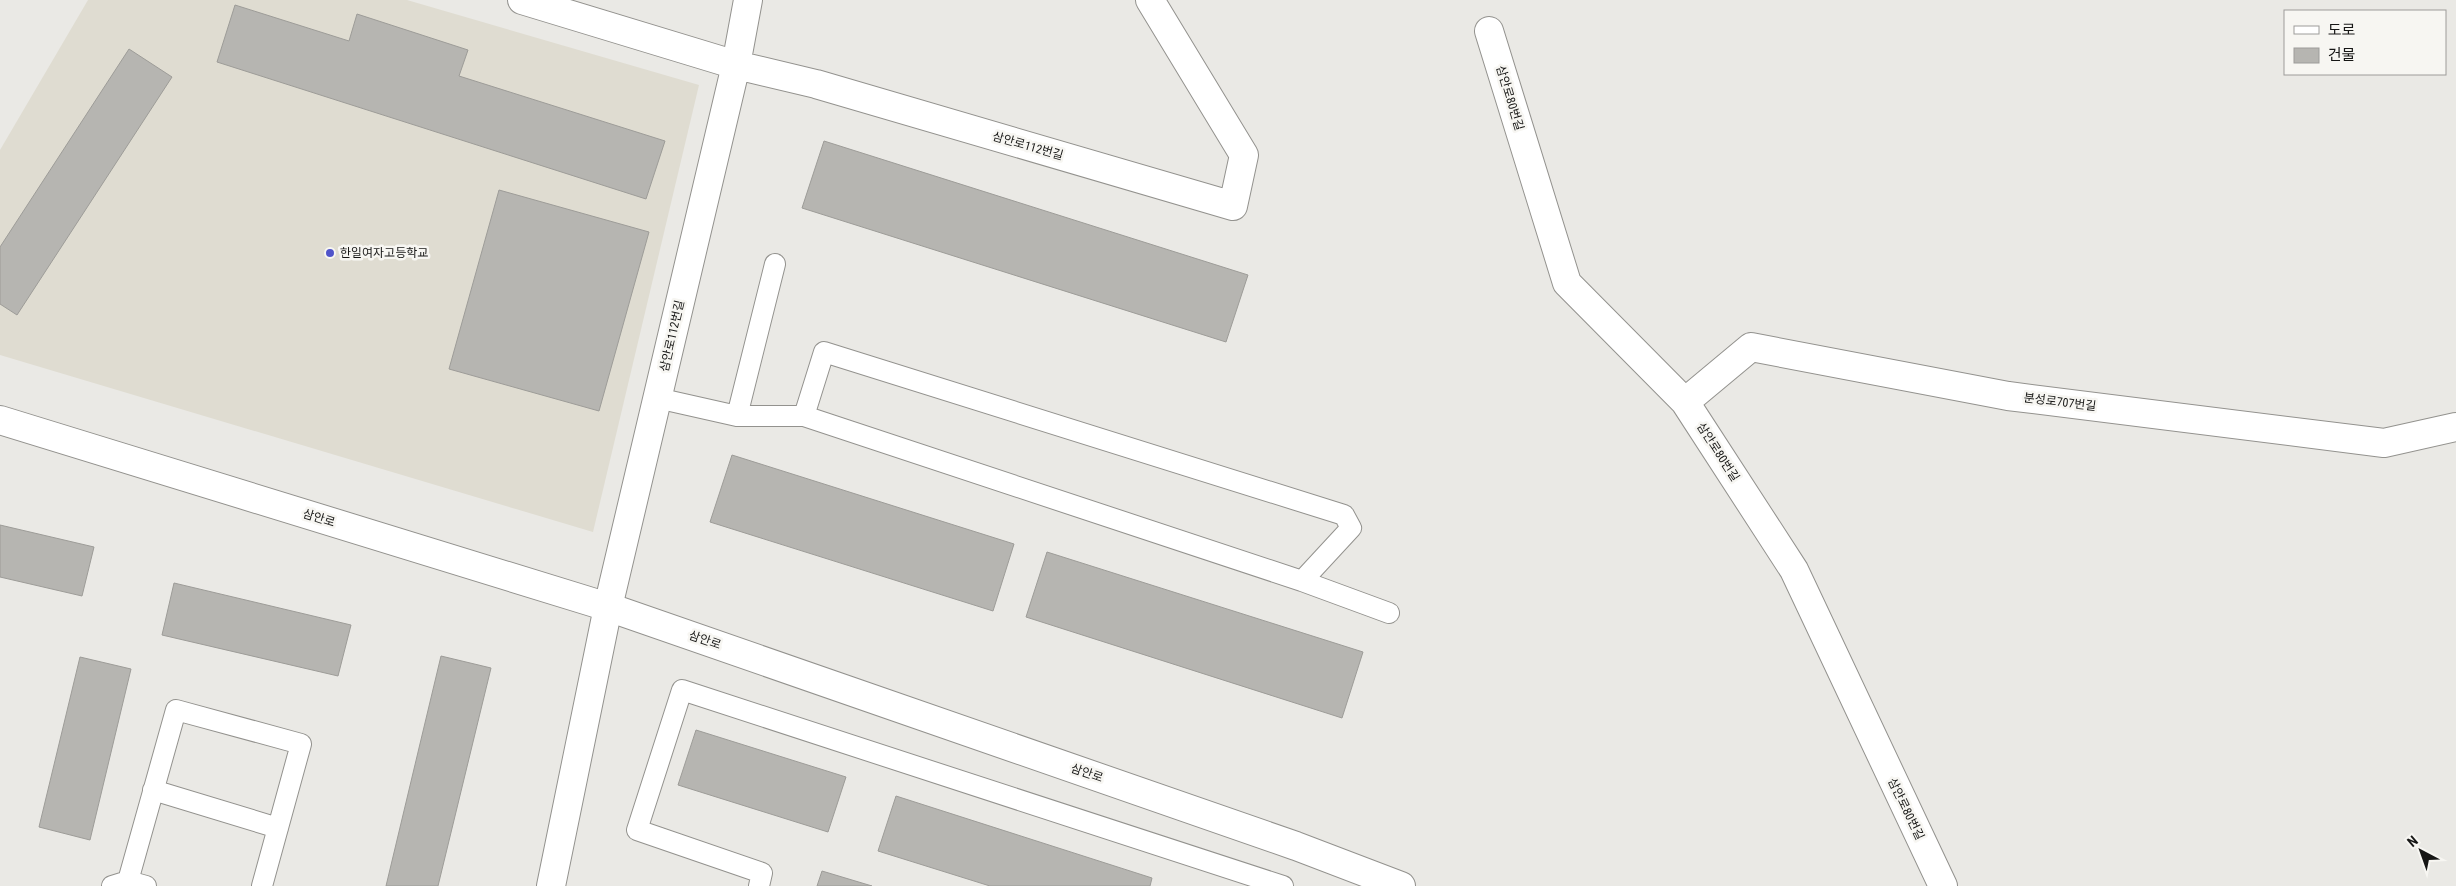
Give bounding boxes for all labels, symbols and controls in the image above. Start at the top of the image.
legend [2284,10,2446,75]
text: 도로 [2328,21,2356,39]
text: 건물 [2328,46,2356,64]
street label: 삼안로80번길 [1494,64,1526,132]
street label: 삼안로112번길 [991,129,1065,163]
place label: 한일여자고등학교 [340,246,428,260]
marker: 한일여자고등학교 [324,247,336,259]
street label: 삼안로112번길 [657,299,687,373]
street label: 분성로707번길 [2023,391,2097,413]
street label: 삼안로80번길 [1694,420,1742,484]
street label: 삼안로 [301,506,337,530]
street label: 삼안로 [687,628,723,652]
street label: 삼안로 [1069,761,1105,785]
street label: 삼안로80번길 [1885,776,1927,842]
north arrow [2396,826,2446,876]
text: N [2404,832,2421,850]

